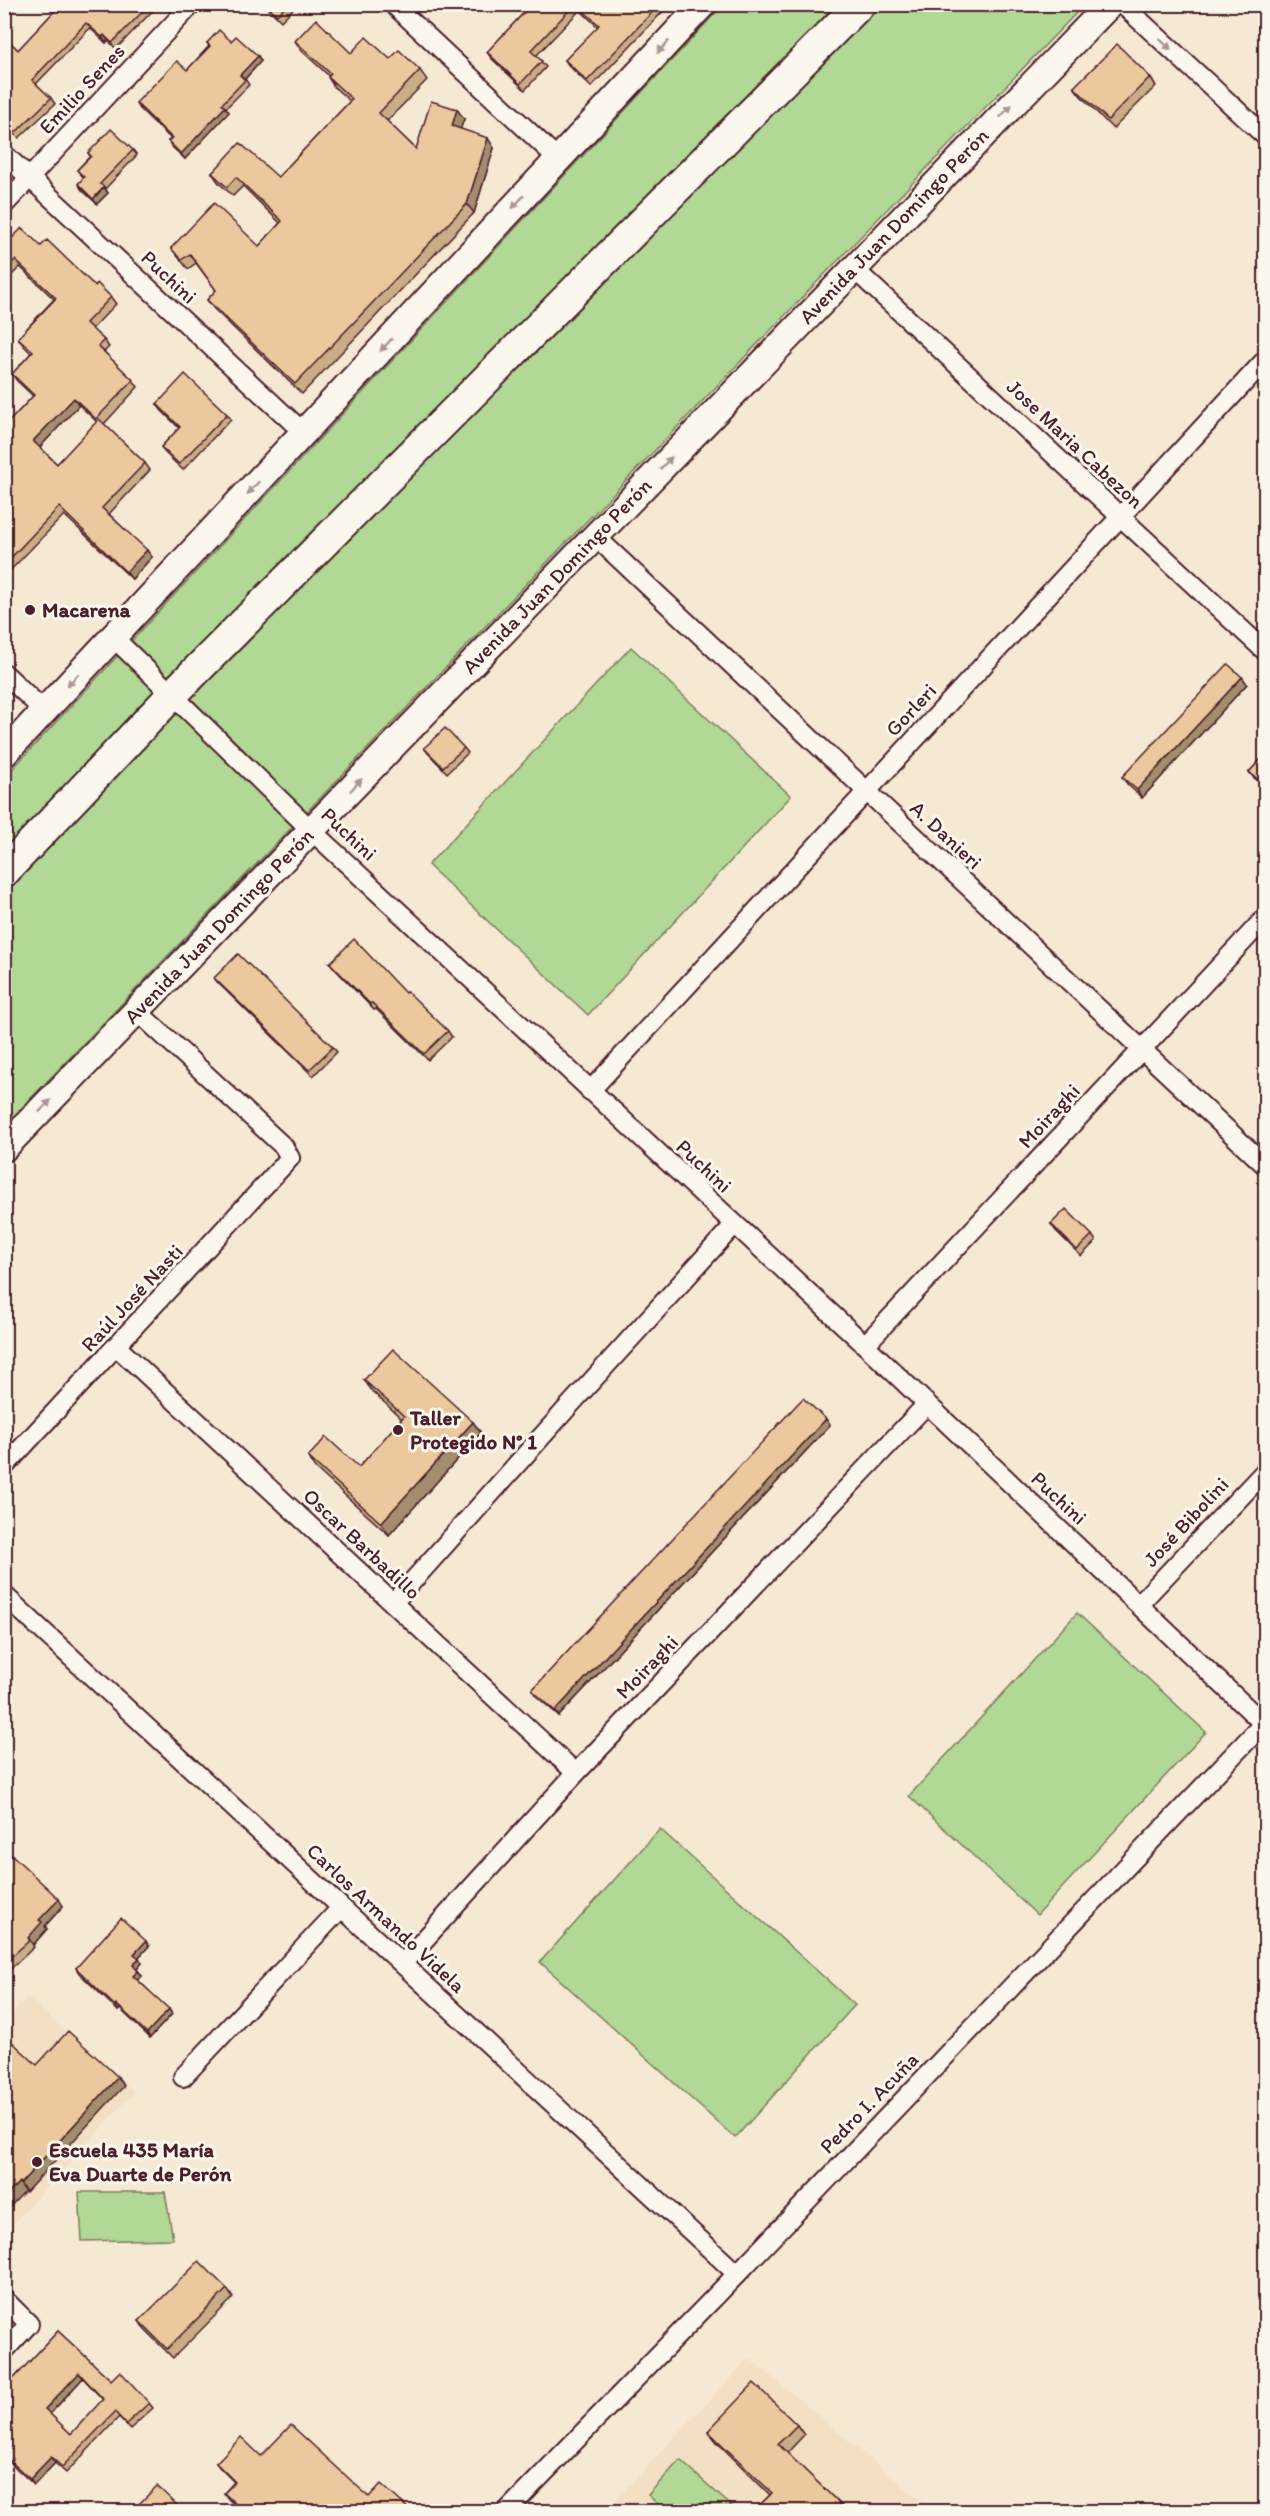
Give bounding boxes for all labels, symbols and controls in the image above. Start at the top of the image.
one-way arrow [1158,37,1173,51]
street label: Emilio Senes [33,38,130,139]
one-way arrow [656,40,670,55]
one-way arrow [999,104,1013,119]
street label: Avenida Juan Domingo Perón [794,123,994,329]
one-way arrow [512,195,526,209]
street label: Puchini [136,245,202,309]
one-way arrow [379,338,393,352]
street label: Jose Maria Cabezon [1002,374,1149,513]
one-way arrow [659,457,673,471]
street label: Avenida Juan Domingo Perón [457,473,657,679]
one-way arrow [246,480,260,495]
place label: Macarena [42,597,132,622]
marker: Macarena [23,603,37,617]
one-way arrow [66,673,80,688]
street label: Gorleri [880,678,941,741]
one-way arrow [349,779,363,793]
street label: A. Danieri [905,795,987,874]
street label: Puchini [316,802,382,866]
street label: Avenida Juan Domingo Perón [119,823,319,1029]
street label: Moiraghi [1013,1078,1085,1153]
one-way arrow [38,1098,52,1113]
street label: Puchini [671,1134,737,1198]
street label: Raúl José Nasti [75,1239,188,1357]
place label: Taller Protegido N° 1 [409,1405,537,1455]
marker: Taller Protegido N° 1 [391,1423,405,1437]
street label: Puchini [1026,1466,1092,1530]
street label: José Bibolini [1138,1472,1233,1572]
street label: Oscar Barbadillo [298,1483,426,1604]
street label: Moiraghi [610,1630,683,1704]
street label: Carlos Armando Videla [302,1838,471,1998]
street label: Pedro I. Acuña [814,2047,923,2158]
place label: Escuela 435 María Eva Duarte de Perón [49,2137,232,2186]
marker: Escuela 435 María Eva Duarte de Perón [30,2155,44,2169]

